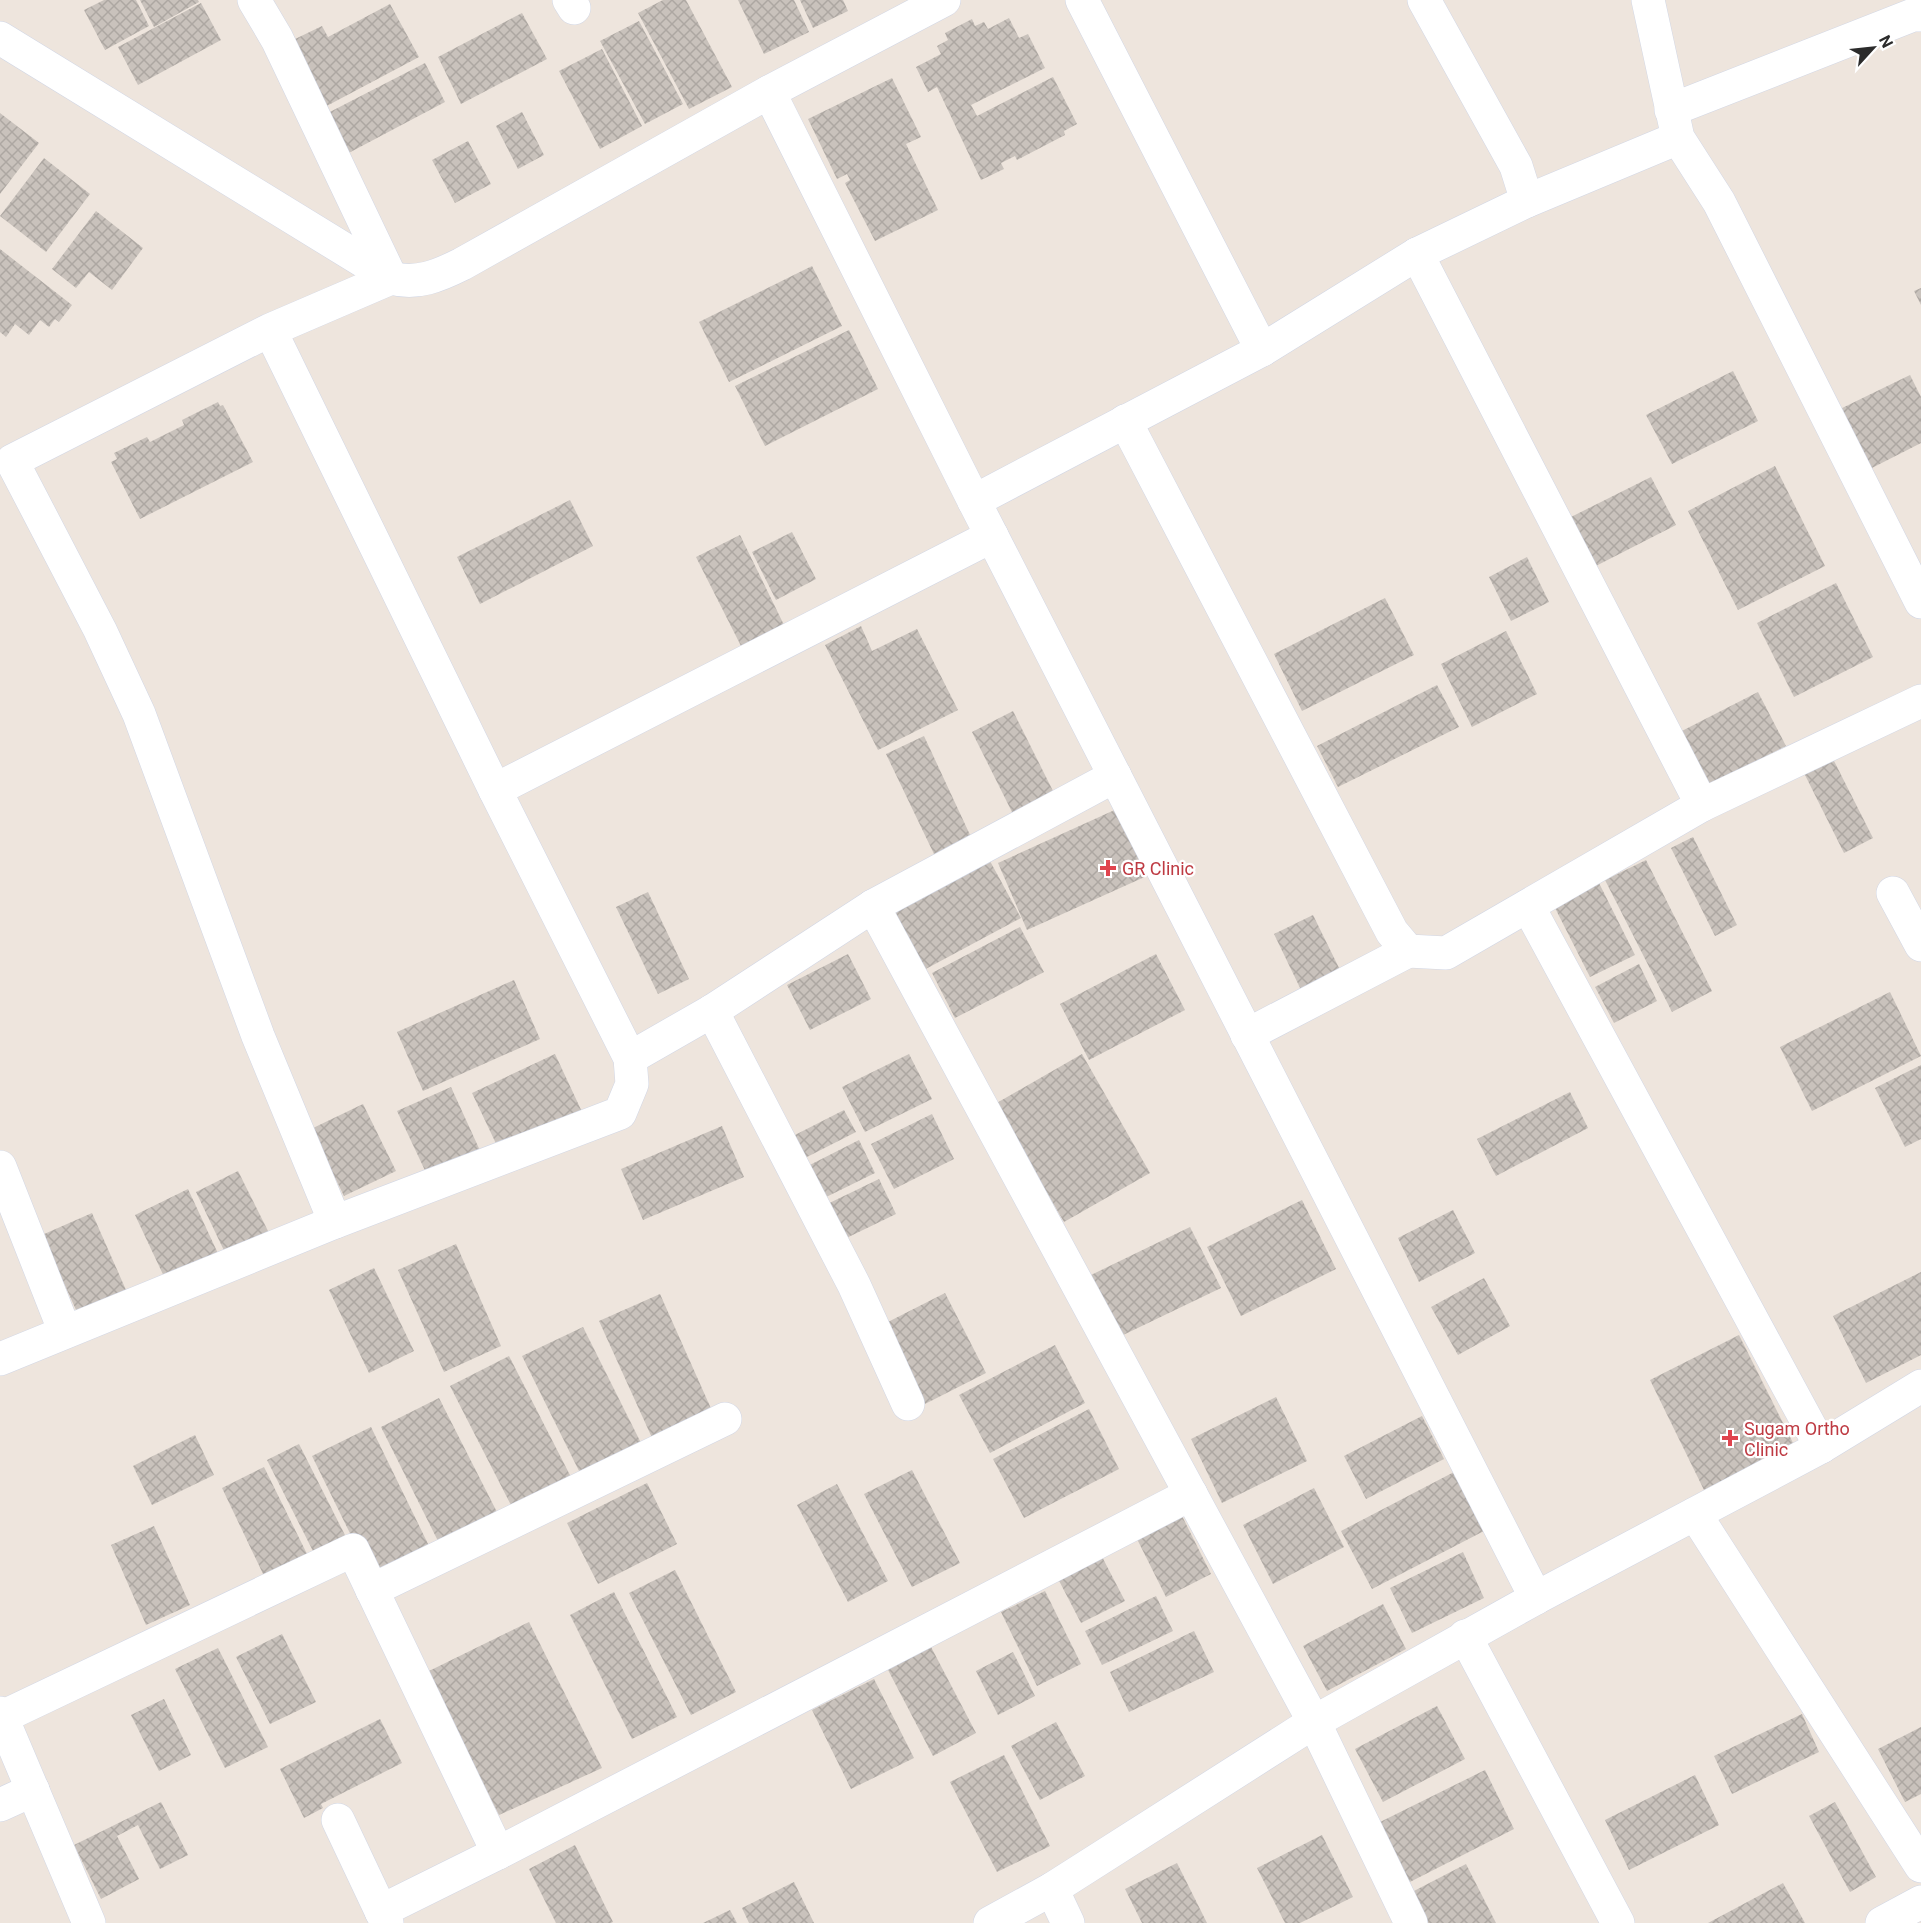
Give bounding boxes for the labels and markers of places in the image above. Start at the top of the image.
place label: GR Clinic [1122,858,1194,879]
marker: GR Clinic [1099,859,1117,877]
place label: Sugam Ortho Clinic [1744,1418,1850,1460]
marker: Sugam Ortho Clinic [1721,1429,1739,1447]

